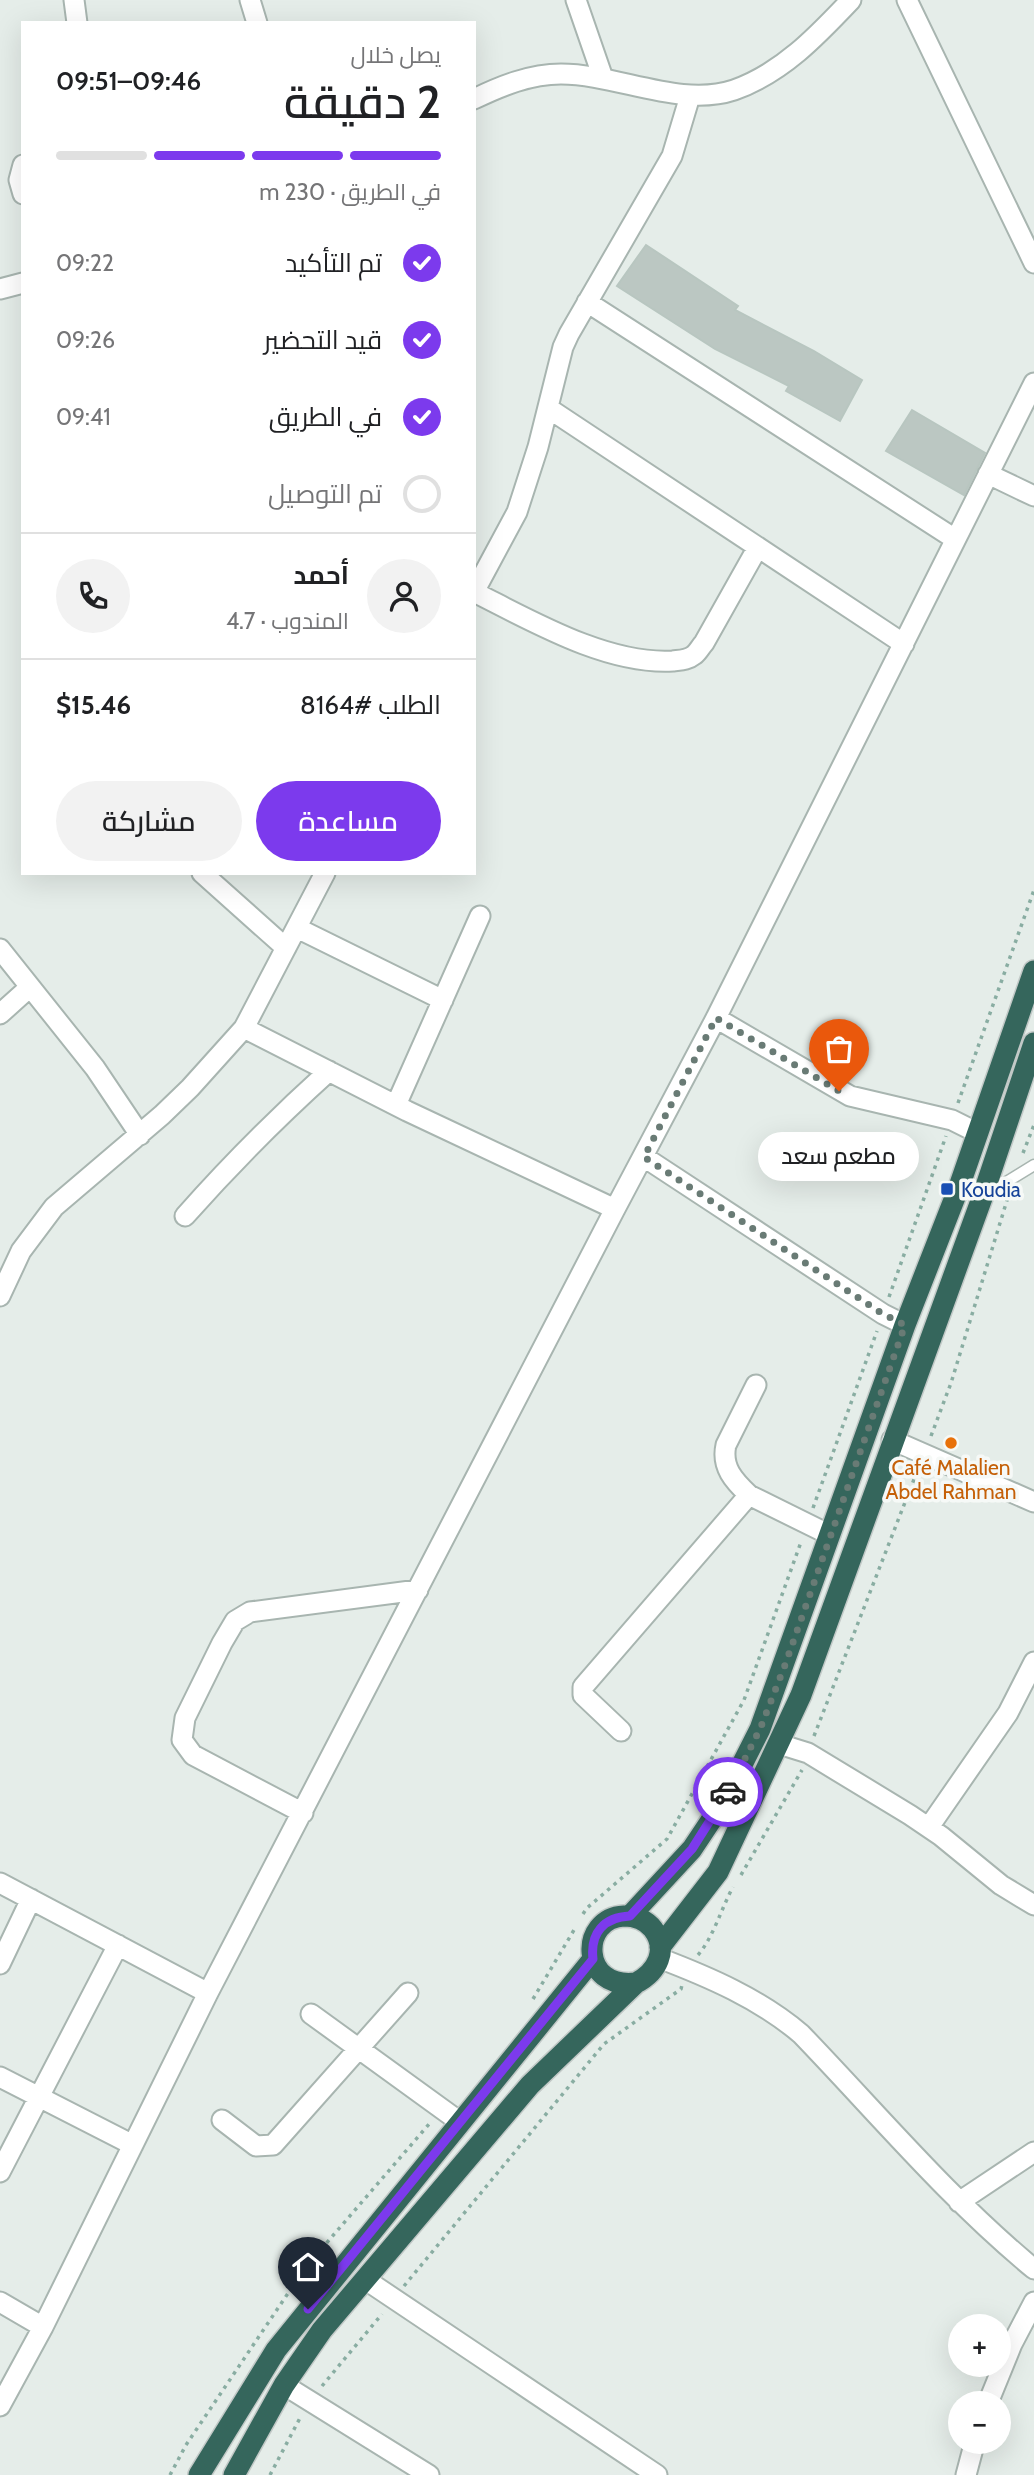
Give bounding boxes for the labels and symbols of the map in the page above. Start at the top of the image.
pin [809,1019,869,1091]
callout: مطعم سعد [758,1133,920,1182]
place label: Koudia [961,1177,1021,1202]
marker: Koudia [939,1181,955,1197]
marker: Café Malalien Abdel Rahman [943,1435,959,1451]
place label: Café Malalien Abdel Rahman [886,1455,1016,1504]
courier [693,1757,763,1827]
pin [278,2237,338,2309]

